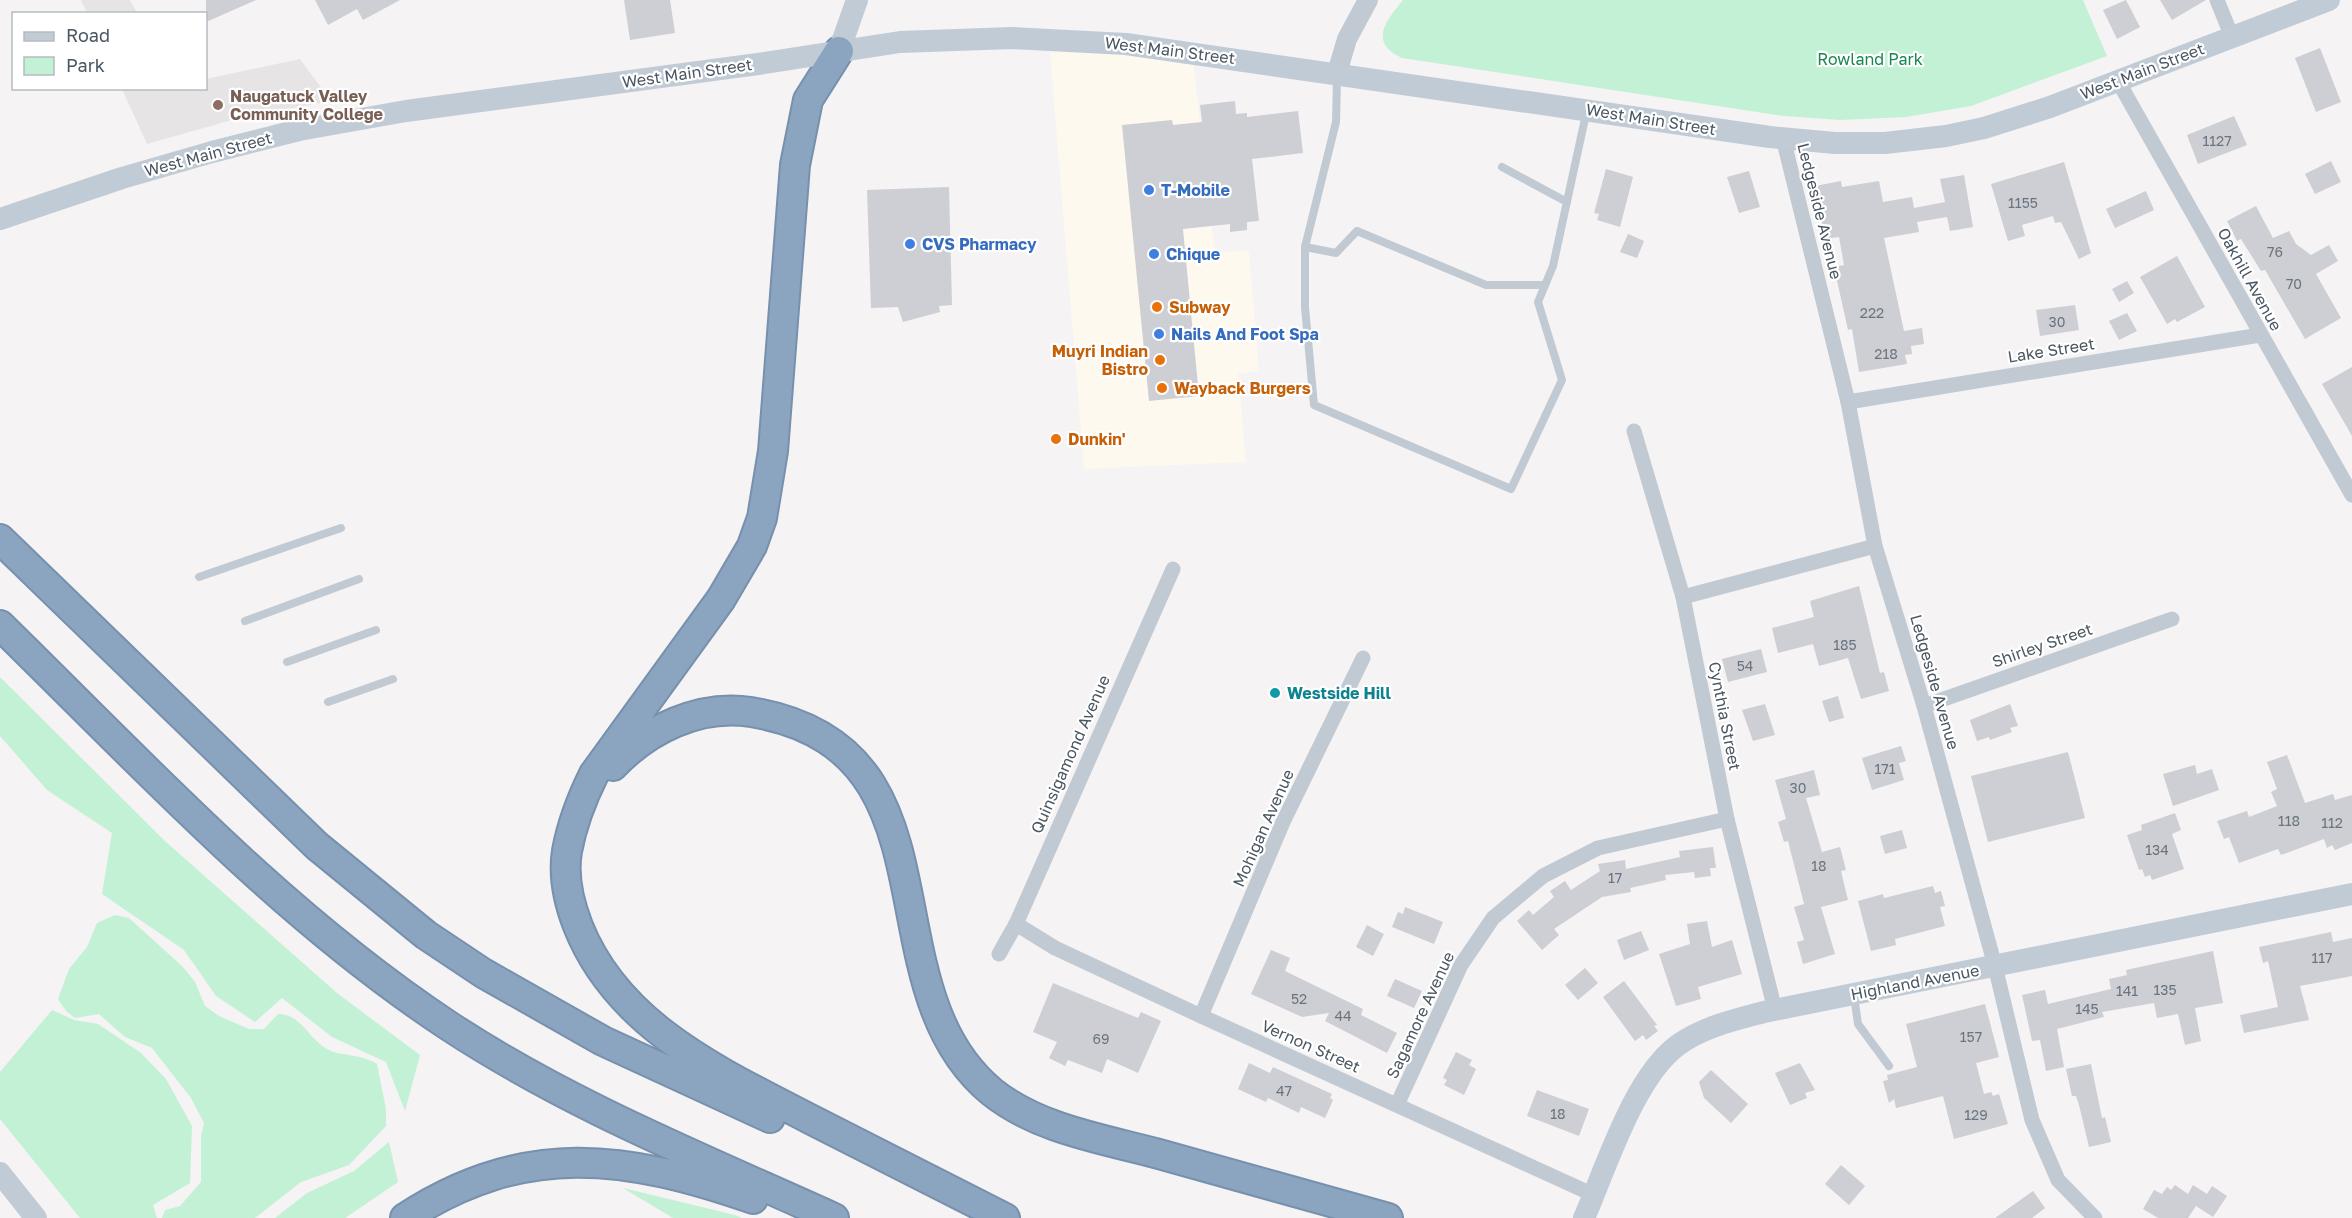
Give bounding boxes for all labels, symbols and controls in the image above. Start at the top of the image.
legend [12,12,207,90]
text: Road [66,24,110,46]
street label: West Main Street [1104,32,1236,68]
street label: West Main Street [2077,38,2207,104]
park label: Rowland Park [1817,49,1923,69]
text: Park [66,54,105,76]
street label: West Main Street [621,54,753,92]
place label: Naugatuck Valley Community College [230,86,383,124]
marker: Naugatuck Valley Community College [211,98,225,112]
street label: West Main Street [1585,99,1717,139]
street label: West Main Street [142,127,274,181]
house number: 1127 [2202,132,2232,149]
street label: Ledgeside Avenue [1793,141,1847,281]
place label: T-Mobile [1161,180,1230,200]
marker: T-Mobile [1142,183,1156,197]
house number: 1155 [2008,194,2038,211]
street label: Oakhill Avenue [2213,224,2287,334]
place label: CVS Pharmacy [922,234,1037,254]
marker: CVS Pharmacy [903,237,917,251]
house number: 76 [2267,243,2283,260]
place label: Chique [1166,244,1220,264]
marker: Chique [1147,247,1161,261]
house number: 70 [2286,275,2302,292]
place label: Subway [1169,297,1231,317]
marker: Subway [1150,300,1164,314]
house number: 222 [1860,304,1884,321]
house number: 30 [2049,313,2065,330]
place label: Nails And Foot Spa [1171,324,1319,344]
marker: Nails And Foot Spa [1152,327,1166,341]
street label: Lake Street [2006,333,2096,367]
place label: Muyri Indian Bistro [1052,341,1148,379]
house number: 218 [1874,345,1898,362]
marker: Muyri Indian Bistro [1153,353,1167,367]
place label: Wayback Burgers [1174,378,1311,398]
marker: Wayback Burgers [1155,381,1169,395]
place label: Dunkin' [1068,429,1126,449]
marker: Dunkin' [1049,432,1063,446]
street label: Ledgeside Avenue [1906,612,1964,752]
street label: Shirley Street [1989,618,2095,672]
house number: 185 [1833,636,1857,653]
house number: 54 [1737,657,1753,674]
street label: Cynthia Street [1705,660,1745,772]
street label: Quinsigamond Avenue [1026,672,1114,836]
place label: Westside Hill [1287,683,1391,703]
marker: Westside Hill [1268,686,1282,700]
house number: 171 [1875,760,1896,777]
street label: Mohigan Avenue [1228,766,1298,890]
house number: 30 [1790,779,1806,796]
house number: 118 [2278,812,2300,829]
house number: 112 [2321,814,2343,831]
house number: 134 [2145,841,2169,858]
house number: 18 [1811,857,1827,874]
house number: 17 [1608,869,1622,886]
street label: Sagamore Avenue [1382,948,1458,1082]
house number: 117 [2312,949,2333,966]
street label: Highland Avenue [1849,960,1981,1004]
house number: 135 [2153,981,2177,998]
house number: 141 [2116,982,2138,999]
house number: 52 [1291,990,1307,1007]
house number: 145 [2075,1000,2099,1017]
house number: 44 [1334,1007,1352,1024]
street label: Vernon Street [1259,1015,1363,1077]
house number: 157 [1960,1028,1982,1045]
house number: 69 [1093,1030,1109,1047]
house number: 47 [1276,1082,1292,1099]
house number: 18 [1550,1105,1566,1122]
house number: 129 [1964,1106,1988,1123]

